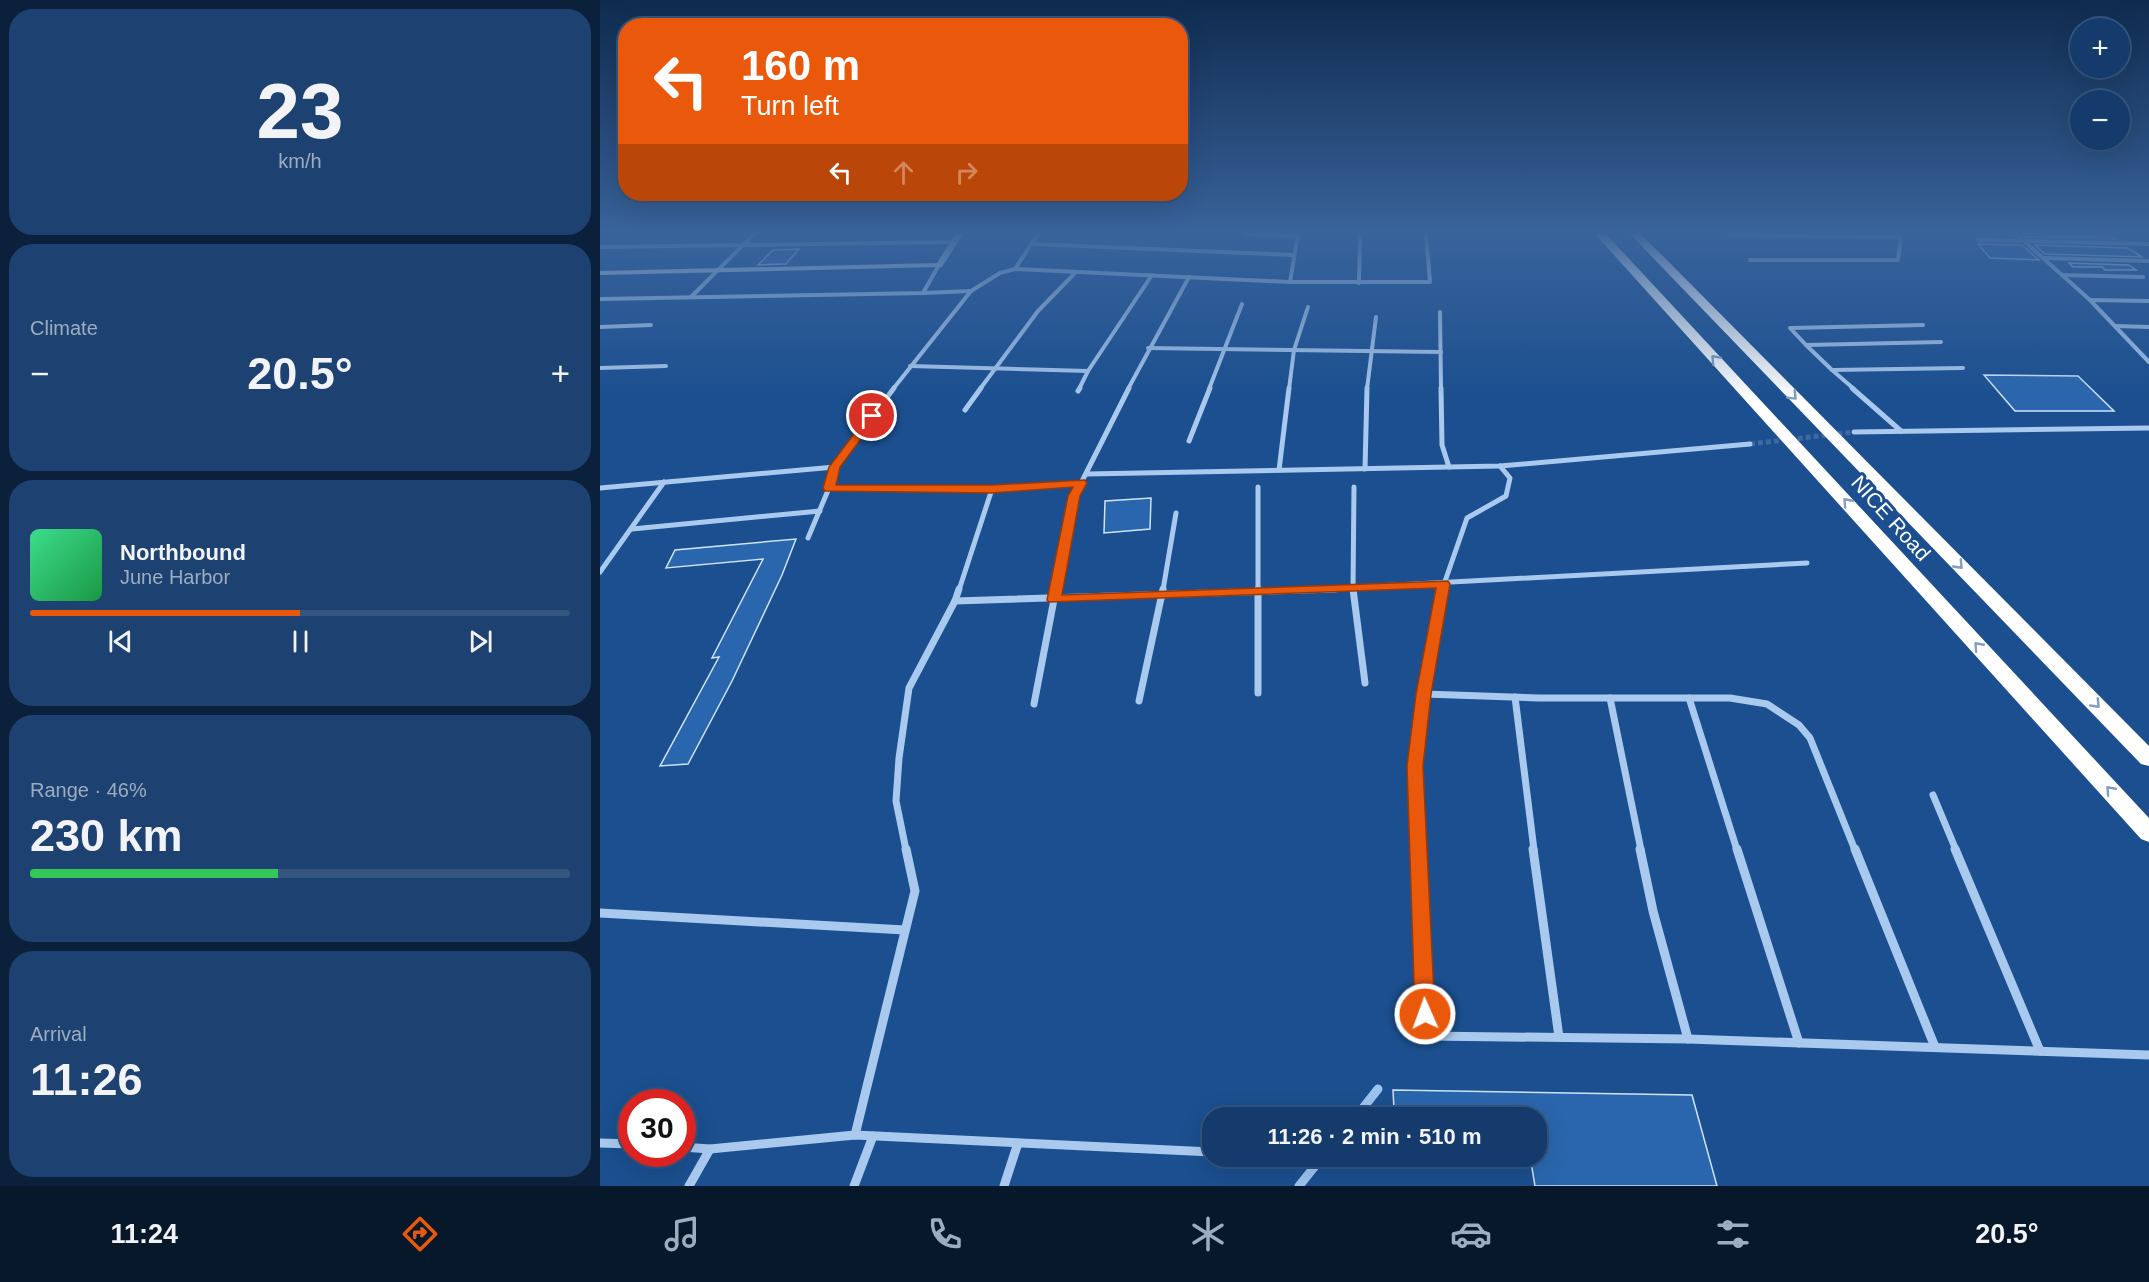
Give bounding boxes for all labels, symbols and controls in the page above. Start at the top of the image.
map controls [2070,18,2130,150]
button: + [2070,18,2130,78]
icon: left [642,42,720,120]
text: 160 m [741,42,860,89]
text: 23 [257,67,343,155]
button: − [2070,90,2130,150]
text: Turn left [741,91,839,121]
text: km/h [278,150,322,172]
icon: left [824,156,857,189]
icon: ahead [887,156,920,189]
icon: right [950,156,983,189]
text: Climate [30,317,98,339]
text: 20.5° [247,348,353,399]
text: − [30,355,49,392]
text: + [551,355,570,392]
one-way arrow [1711,355,1722,366]
one-way arrow [1786,388,1797,399]
pin [846,390,897,441]
icon: arrive [855,399,888,432]
street label: NICE Road [1847,471,1935,565]
one-way arrow [1843,498,1854,509]
text: Northbound [120,540,246,565]
one-way arrow [1952,557,1963,568]
text: June Harbor [120,566,230,588]
icon: previous [104,625,137,658]
icon: pause [284,625,317,658]
icon: next [464,625,497,658]
one-way arrow [1974,642,1985,653]
one-way arrow [2088,697,2099,708]
text: Range · 46% [30,779,147,801]
one-way arrow [2106,786,2117,797]
text: 230 km [30,810,183,861]
position arrow [1393,982,1457,1046]
text: Arrival [30,1023,87,1045]
text: 11:26 [30,1054,143,1105]
speed limit sign: 30 [618,1089,696,1167]
text: 11:26 · 2 min · 510 m [1268,1124,1482,1149]
icon: directions [399,1213,441,1255]
icon: music [661,1213,703,1255]
icon: phone [924,1213,966,1255]
icon: climate [1187,1213,1229,1255]
icon: car [1450,1213,1492,1255]
icon: filters [1712,1213,1754,1255]
text: 11:24 [110,1219,178,1249]
text: 20.5° [1975,1219,2039,1249]

